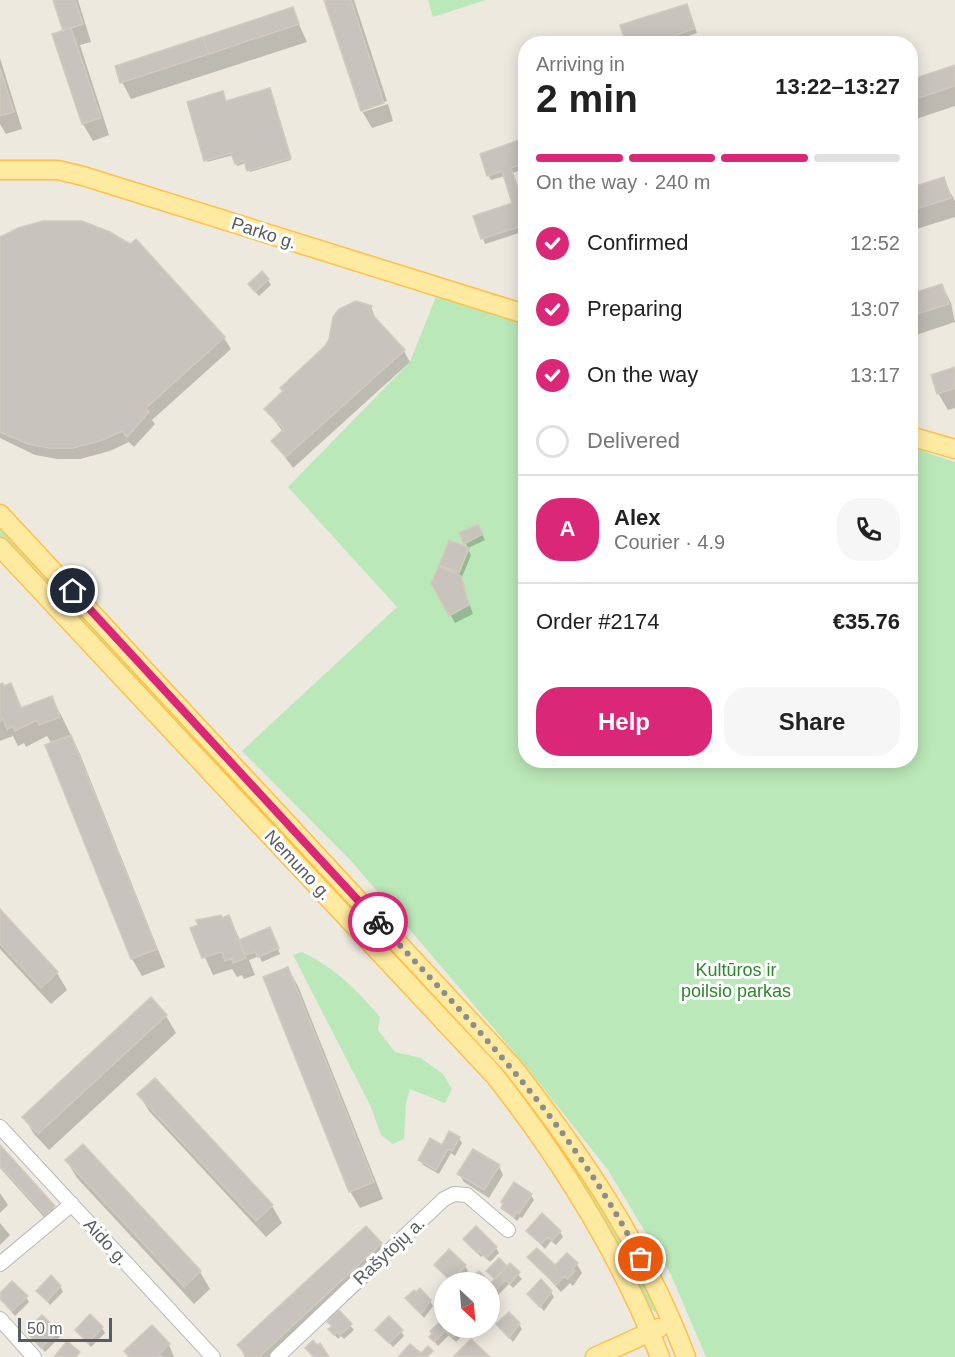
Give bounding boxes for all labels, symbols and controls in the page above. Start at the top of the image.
text: Arriving in [536,53,625,75]
text: 13:22–13:27 [775,74,900,99]
text: 2 min [536,77,638,120]
text: On the way · 240 m [536,171,711,193]
street label: Parko g. [229,213,299,253]
icon: check [536,227,569,260]
text: Confirmed [587,230,688,255]
text: 12:52 [850,232,900,254]
icon: check [536,293,569,326]
text: Preparing [587,296,682,321]
text: 13:07 [850,298,900,320]
icon: check [536,359,569,392]
text: On the way [587,362,698,387]
text: 13:17 [850,364,900,386]
text: Delivered [587,428,680,453]
button: phone [837,498,900,561]
text: Alex [614,505,660,530]
text: A [560,516,575,541]
text: Courier · 4.9 [614,531,725,553]
pin [47,565,98,616]
icon: home [56,574,89,607]
text: Order #2174 [536,609,660,634]
text: €35.76 [833,609,900,634]
button: Help [536,687,712,756]
button: Share [724,687,900,756]
street label: Nemuno g. [261,826,335,904]
courier [348,892,408,952]
icon: bike [362,906,395,939]
park label: Kultūros ir poilsio parkas [681,960,791,1001]
street label: Rašytojų a. [349,1213,429,1289]
street label: Aido g. [80,1214,132,1270]
pin [615,1233,666,1284]
icon: bag [624,1242,657,1275]
north arrow [434,1272,500,1338]
map controls [434,1272,500,1338]
scale bar [18,1315,112,1342]
text: 50 m [27,1320,63,1337]

